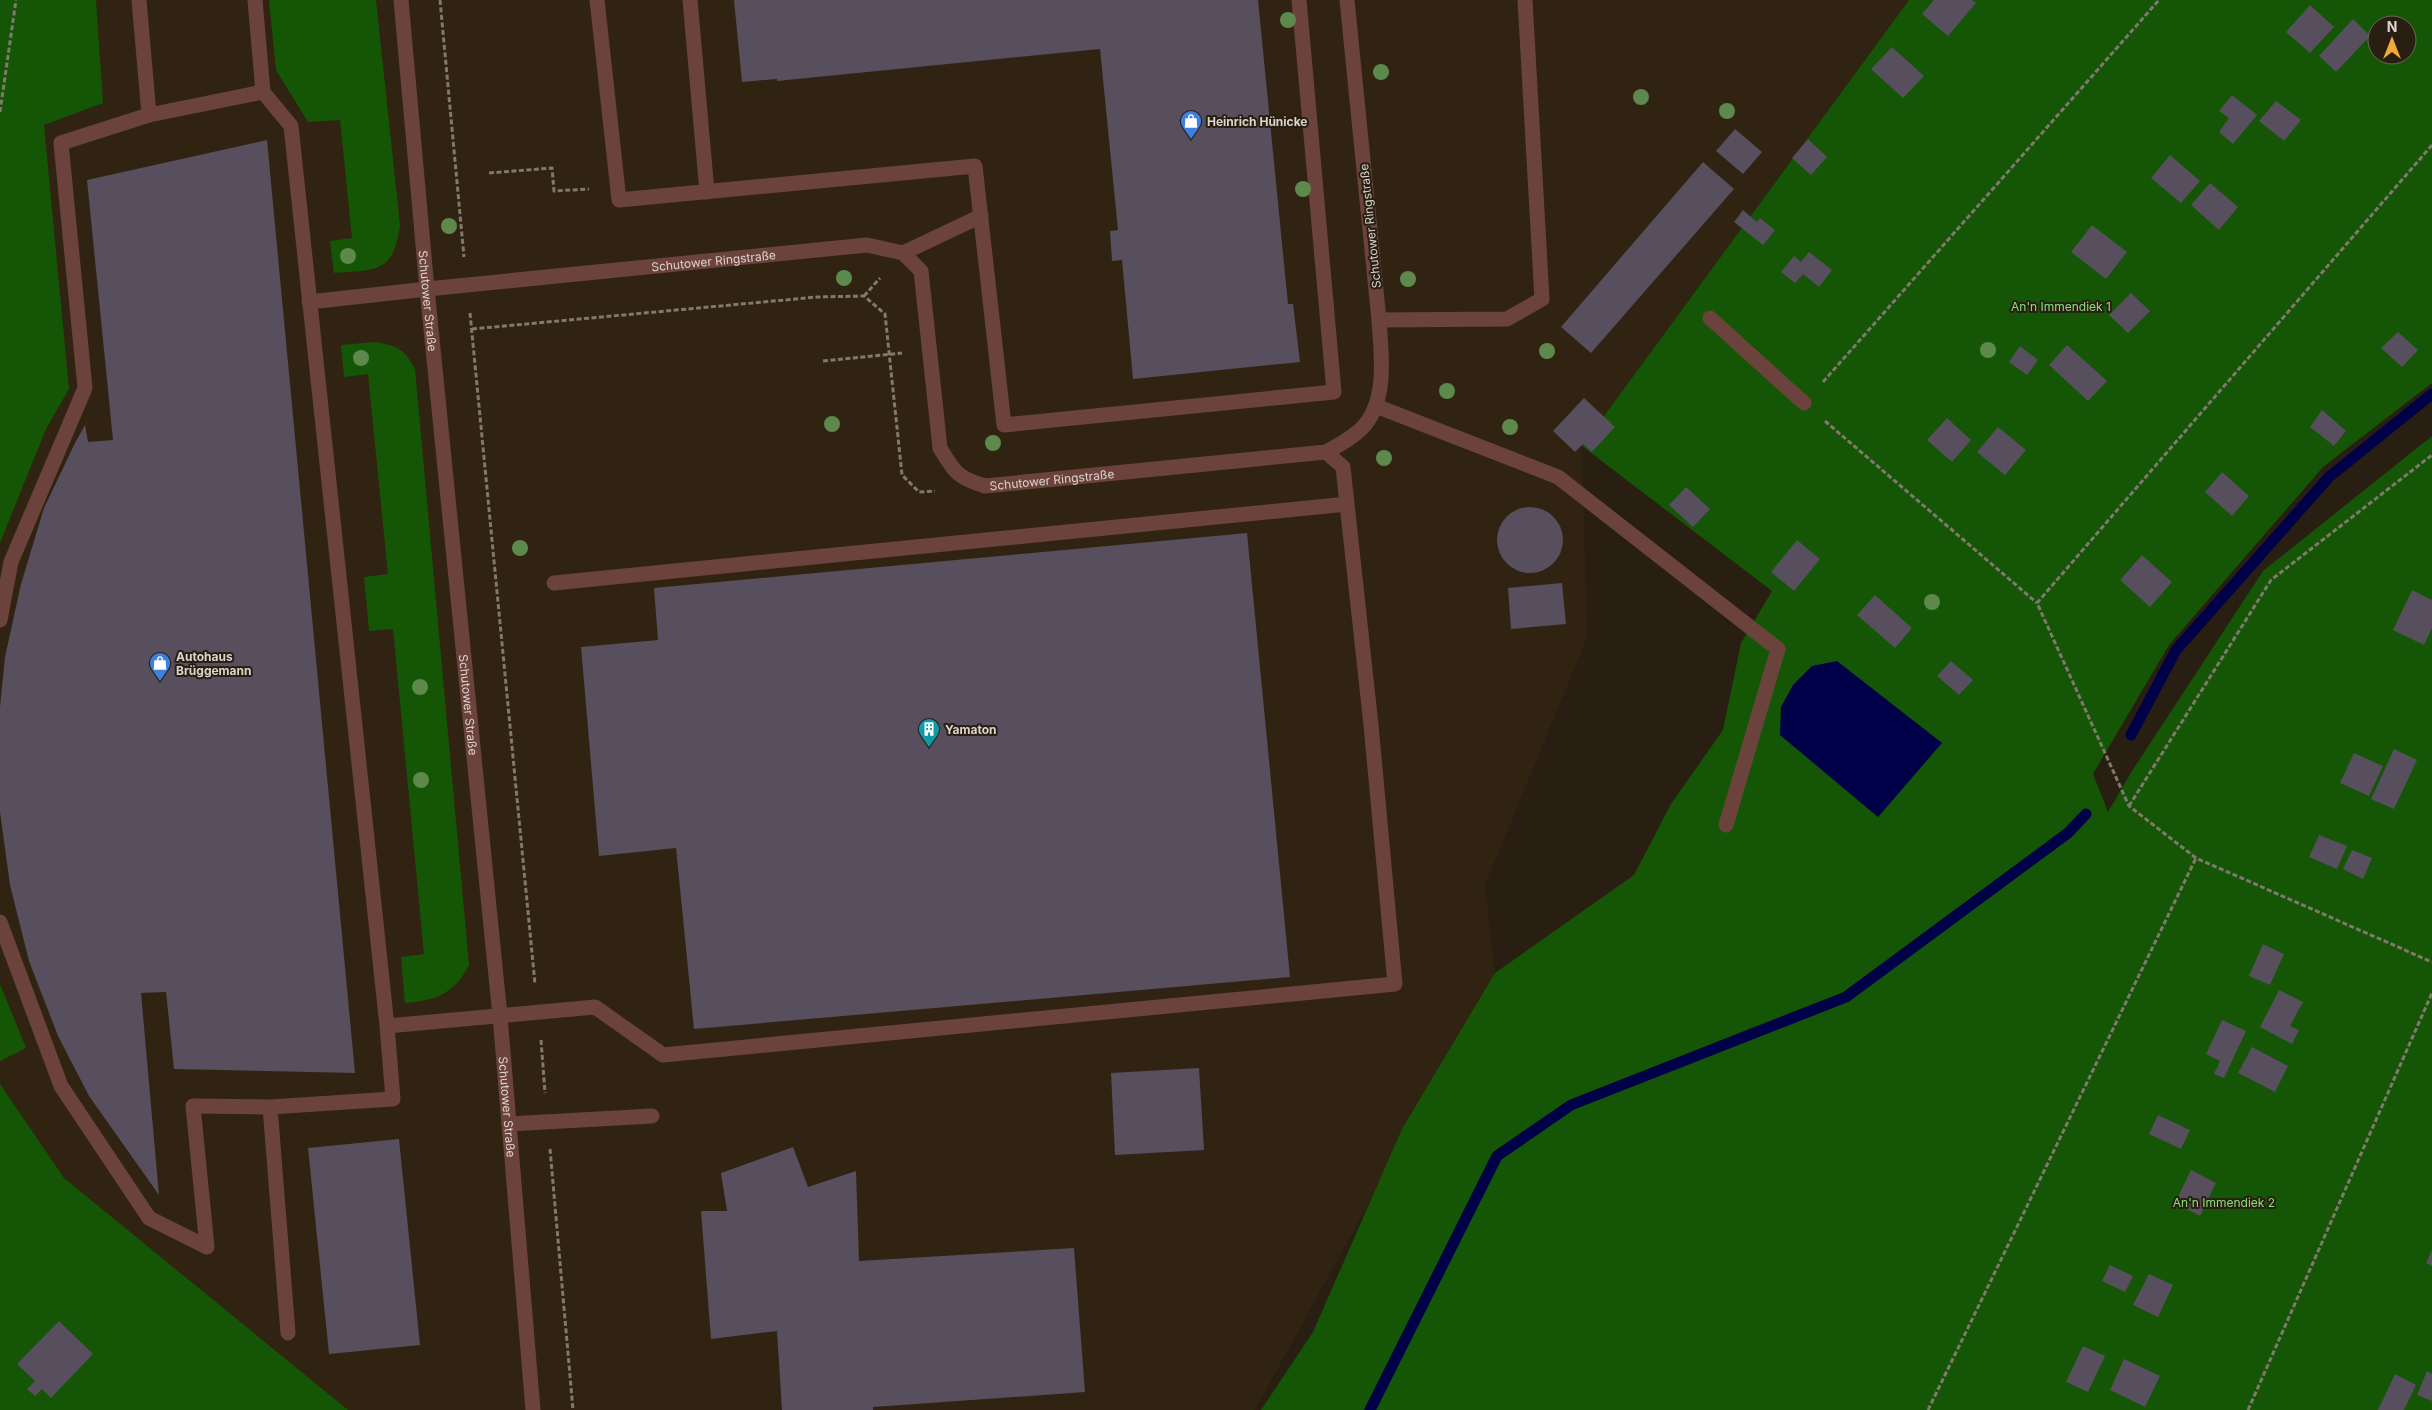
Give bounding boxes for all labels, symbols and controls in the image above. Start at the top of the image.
north arrow [2367,15,2417,65]
text: N [2387,18,2397,35]
shop icon: Heinrich Hünicke [1179,109,1203,140]
place label: Heinrich Hünicke [1207,114,1308,129]
street label: Schutower Ringstraße [1356,163,1384,289]
street label: Schutower Ringstraße [651,247,777,274]
street label: Schutower Straße [416,250,441,352]
park label: An'n Immendiek 1 [2011,299,2111,314]
street label: Schutower Ringstraße [989,466,1115,493]
place label: Autohaus Brüggemann [176,649,251,678]
shop icon: Autohaus Brüggemann [148,651,172,682]
street label: Schutower Straße [456,654,481,756]
building icon: Yamaton [917,717,941,748]
place label: Yamaton [945,722,997,737]
street label: Schutower Straße [496,1056,519,1158]
park label: An'n Immendiek 2 [2173,1195,2275,1210]

